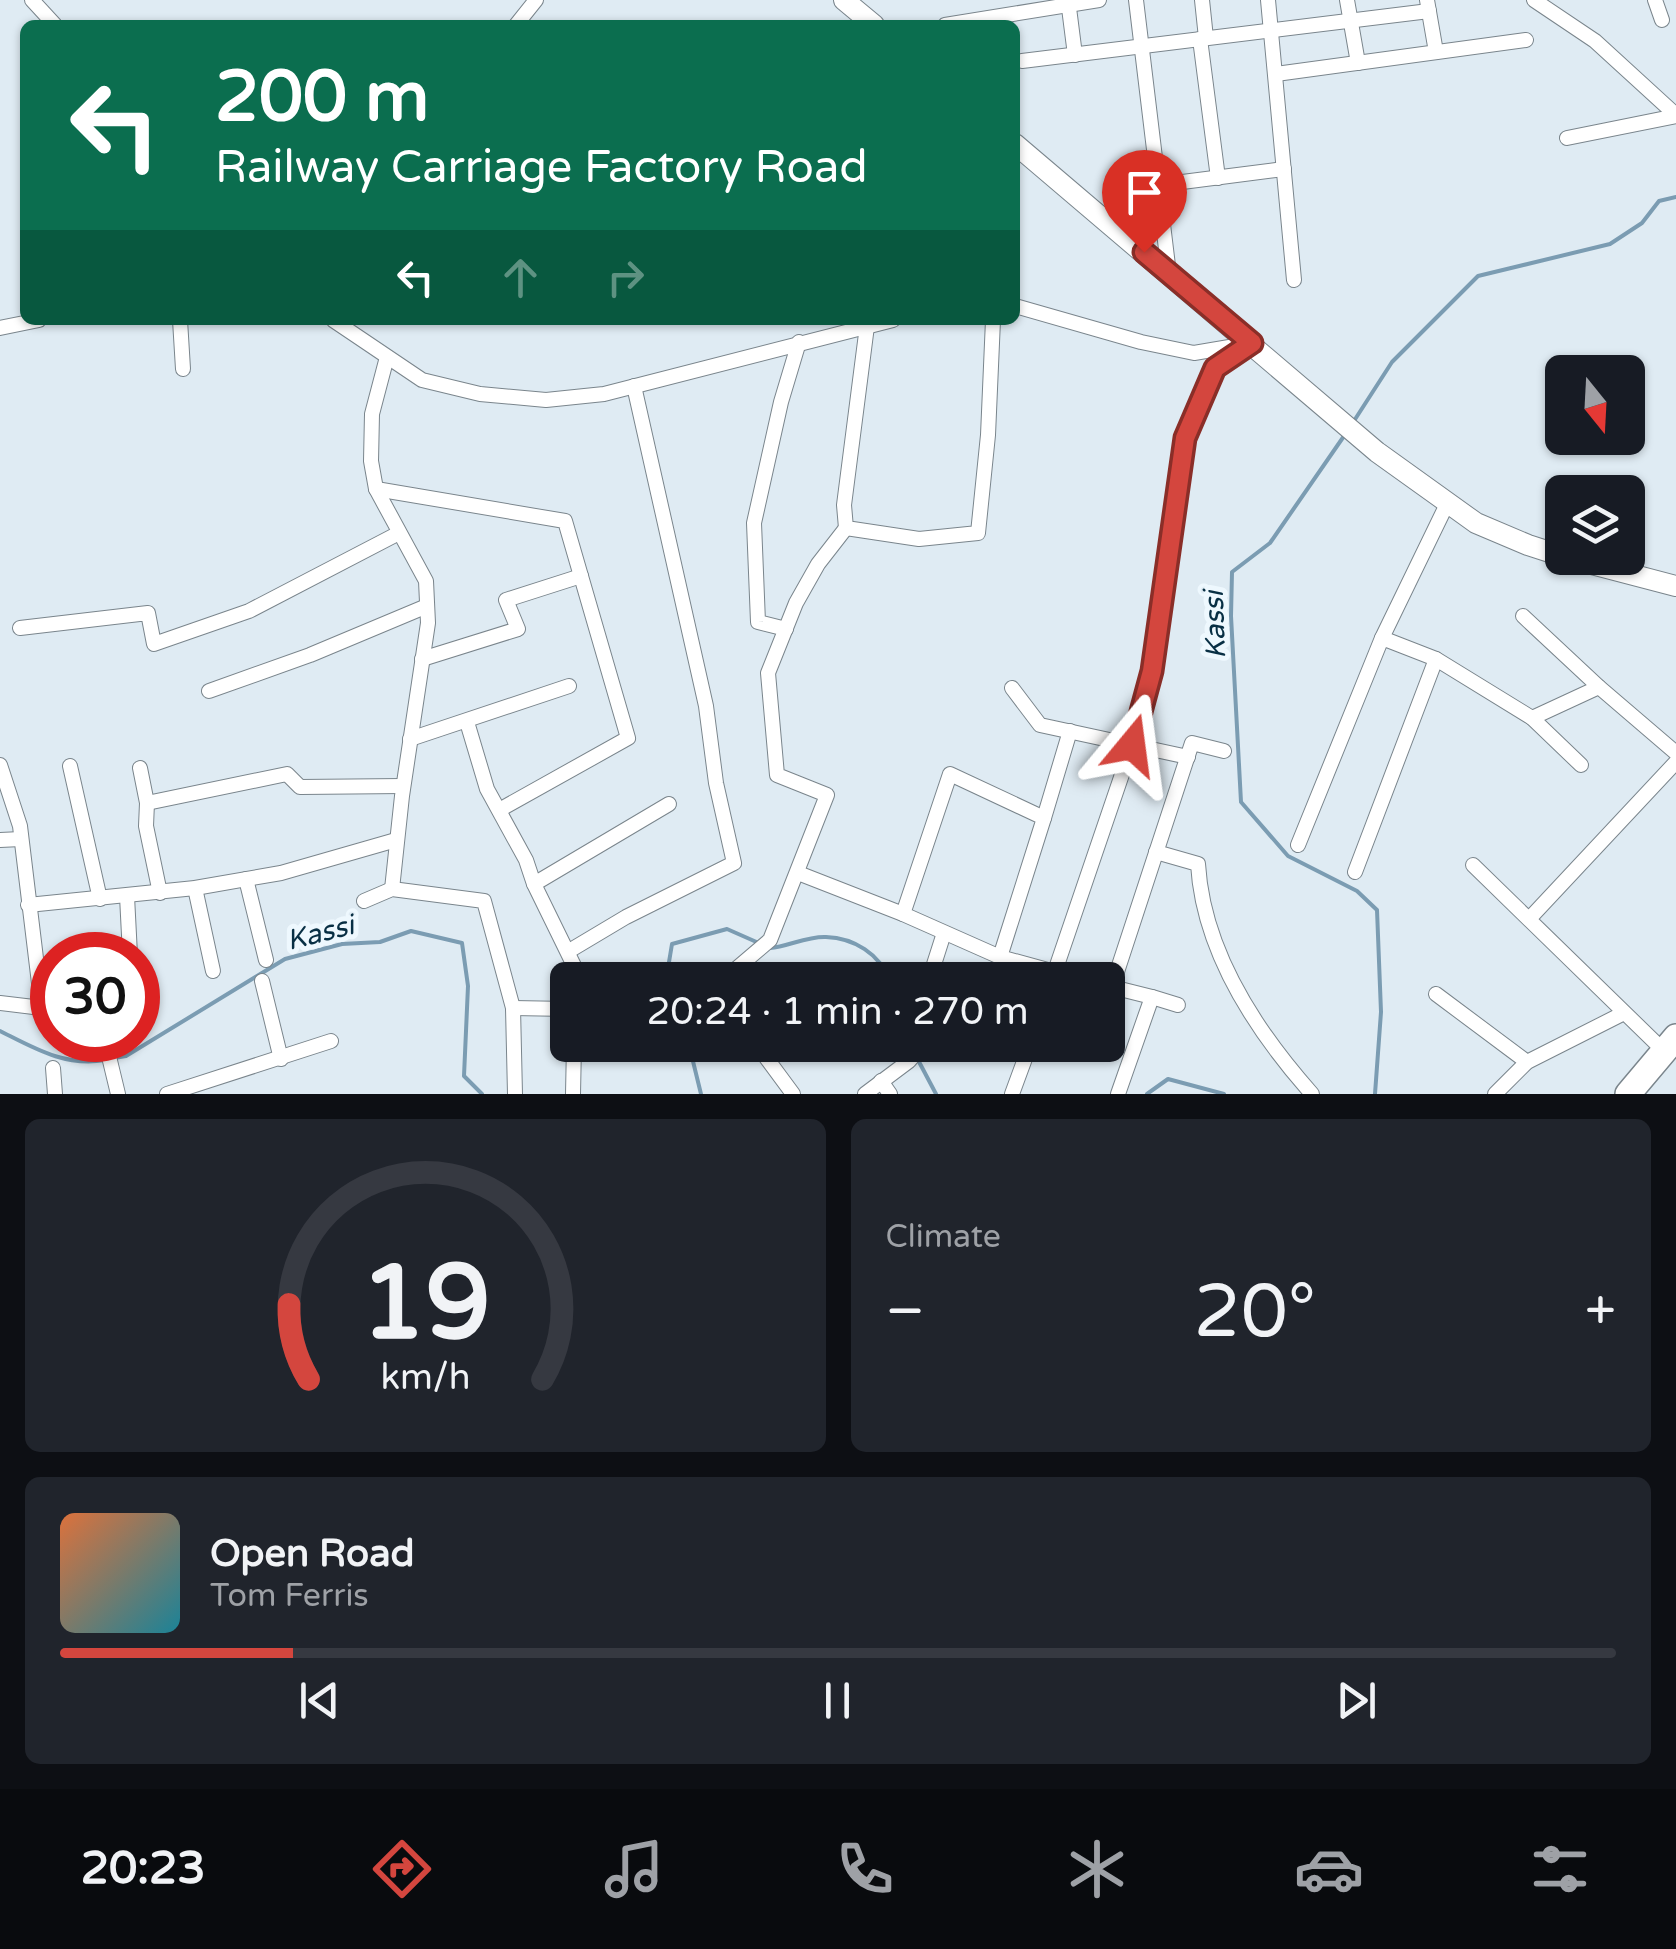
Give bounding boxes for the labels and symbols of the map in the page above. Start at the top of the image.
pin [1102,150,1187,253]
north arrow [1545,355,1645,455]
water label: Kassi [1197,587,1233,660]
position arrow [1080,693,1184,797]
water label: Kassi [283,907,360,958]
speed limit sign: 30 [30,932,160,1062]

